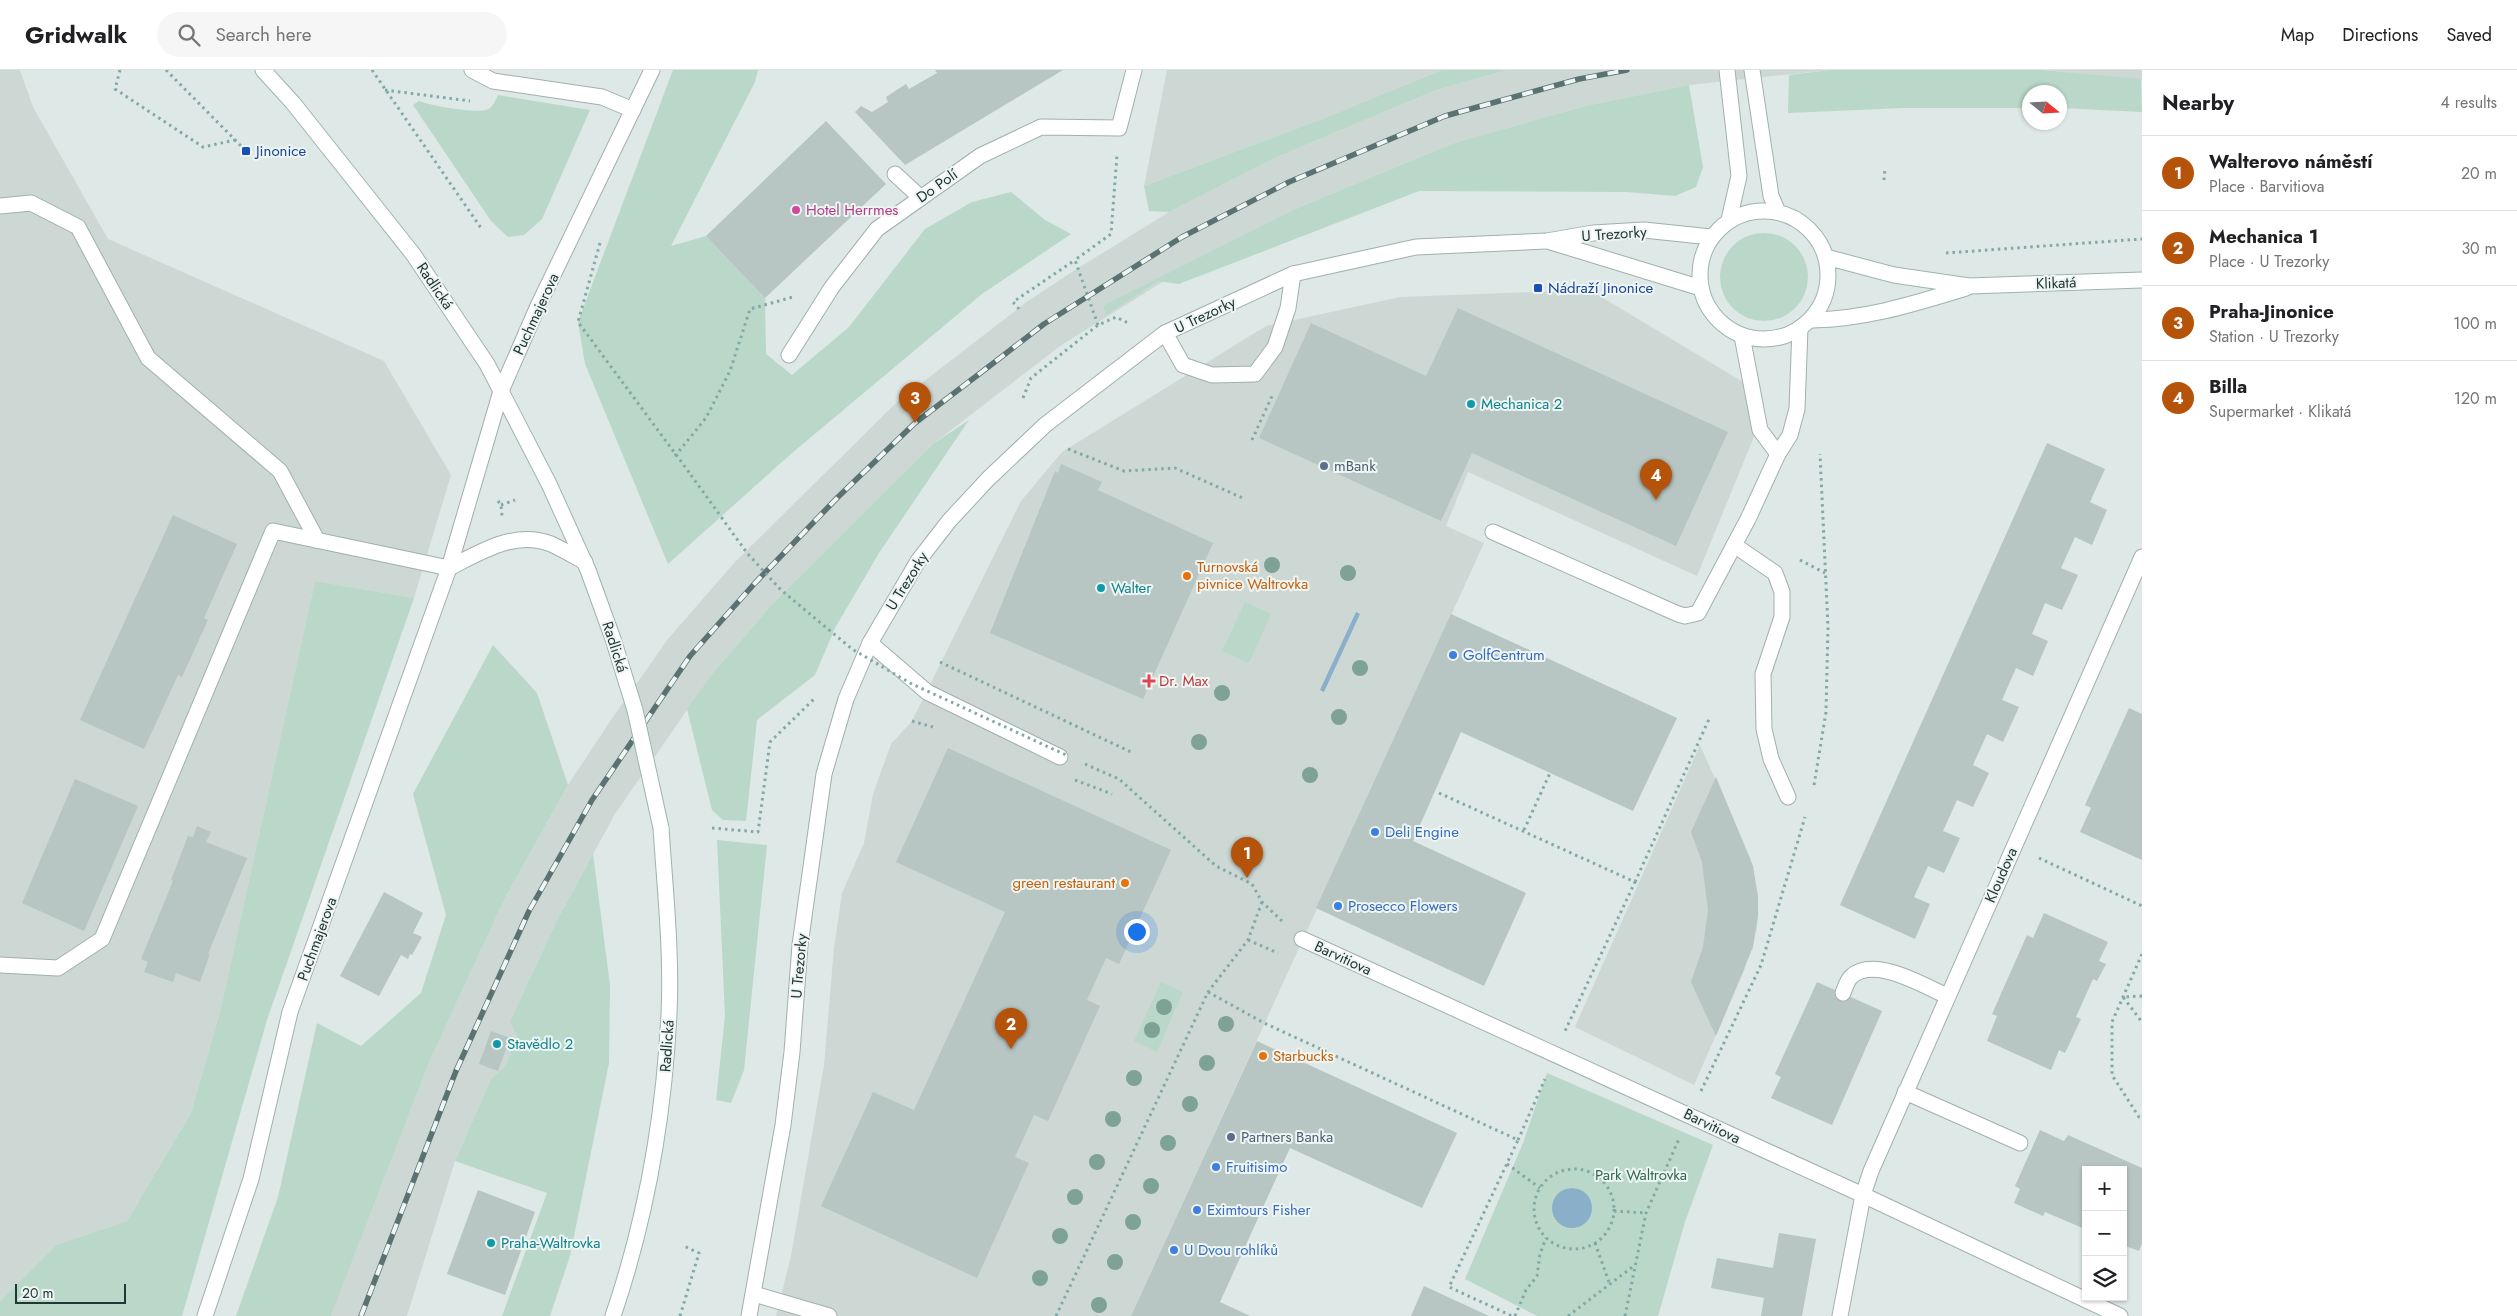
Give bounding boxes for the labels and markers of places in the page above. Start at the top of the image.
place label: Jinonice [254,140,307,162]
marker: Jinonice [240,145,252,157]
place label: Hotel Herrmes [806,199,898,221]
marker: Hotel Herrmes [790,204,802,216]
place label: Nádraží Jinonice [1548,277,1654,299]
marker: Nádraží Jinonice [1532,282,1544,294]
pin: 3 [899,382,931,423]
place label: Mechanica 2 [1481,393,1562,415]
marker: Mechanica 2 [1465,398,1477,410]
place label: mBank [1334,455,1376,477]
pin: 4 [1640,459,1672,500]
marker: mBank [1318,460,1330,472]
place label: Turnovská pivnice Waltrovka [1197,556,1308,595]
marker: Turnovská pivnice Waltrovka [1181,570,1193,582]
place label: Walter [1111,577,1152,599]
marker: Walter [1095,582,1107,594]
place label: GolfCentrum [1463,644,1545,666]
marker: GolfCentrum [1447,649,1459,661]
place label: Dr. Max [1159,670,1209,692]
marker: Dr. Max [1143,675,1155,687]
place label: Deli Engine [1385,821,1459,843]
marker: Deli Engine [1369,826,1381,838]
pin: 1 [1231,837,1263,878]
place label: green restaurant [1012,872,1115,894]
marker: green restaurant [1119,877,1131,889]
place label: Prosecco Flowers [1348,895,1458,917]
marker: Prosecco Flowers [1332,900,1344,912]
pin: 2 [995,1008,1027,1049]
place label: Stavědlo 2 [507,1033,573,1055]
marker: Stavědlo 2 [491,1038,503,1050]
place label: Starbucks [1273,1045,1333,1067]
marker: Starbucks [1257,1050,1269,1062]
place label: Partners Banka [1241,1126,1333,1148]
marker: Partners Banka [1225,1131,1237,1143]
place label: Fruitisimo [1226,1156,1287,1178]
marker: Fruitisimo [1210,1161,1222,1173]
place label: Eximtours Fisher [1207,1199,1312,1221]
marker: Eximtours Fisher [1191,1204,1203,1216]
place label: Praha-Waltrovka [501,1232,600,1254]
marker: Praha-Waltrovka [485,1237,497,1249]
place label: U Dvou rohlíků [1184,1239,1278,1261]
marker: U Dvou rohlíků [1168,1244,1180,1256]

